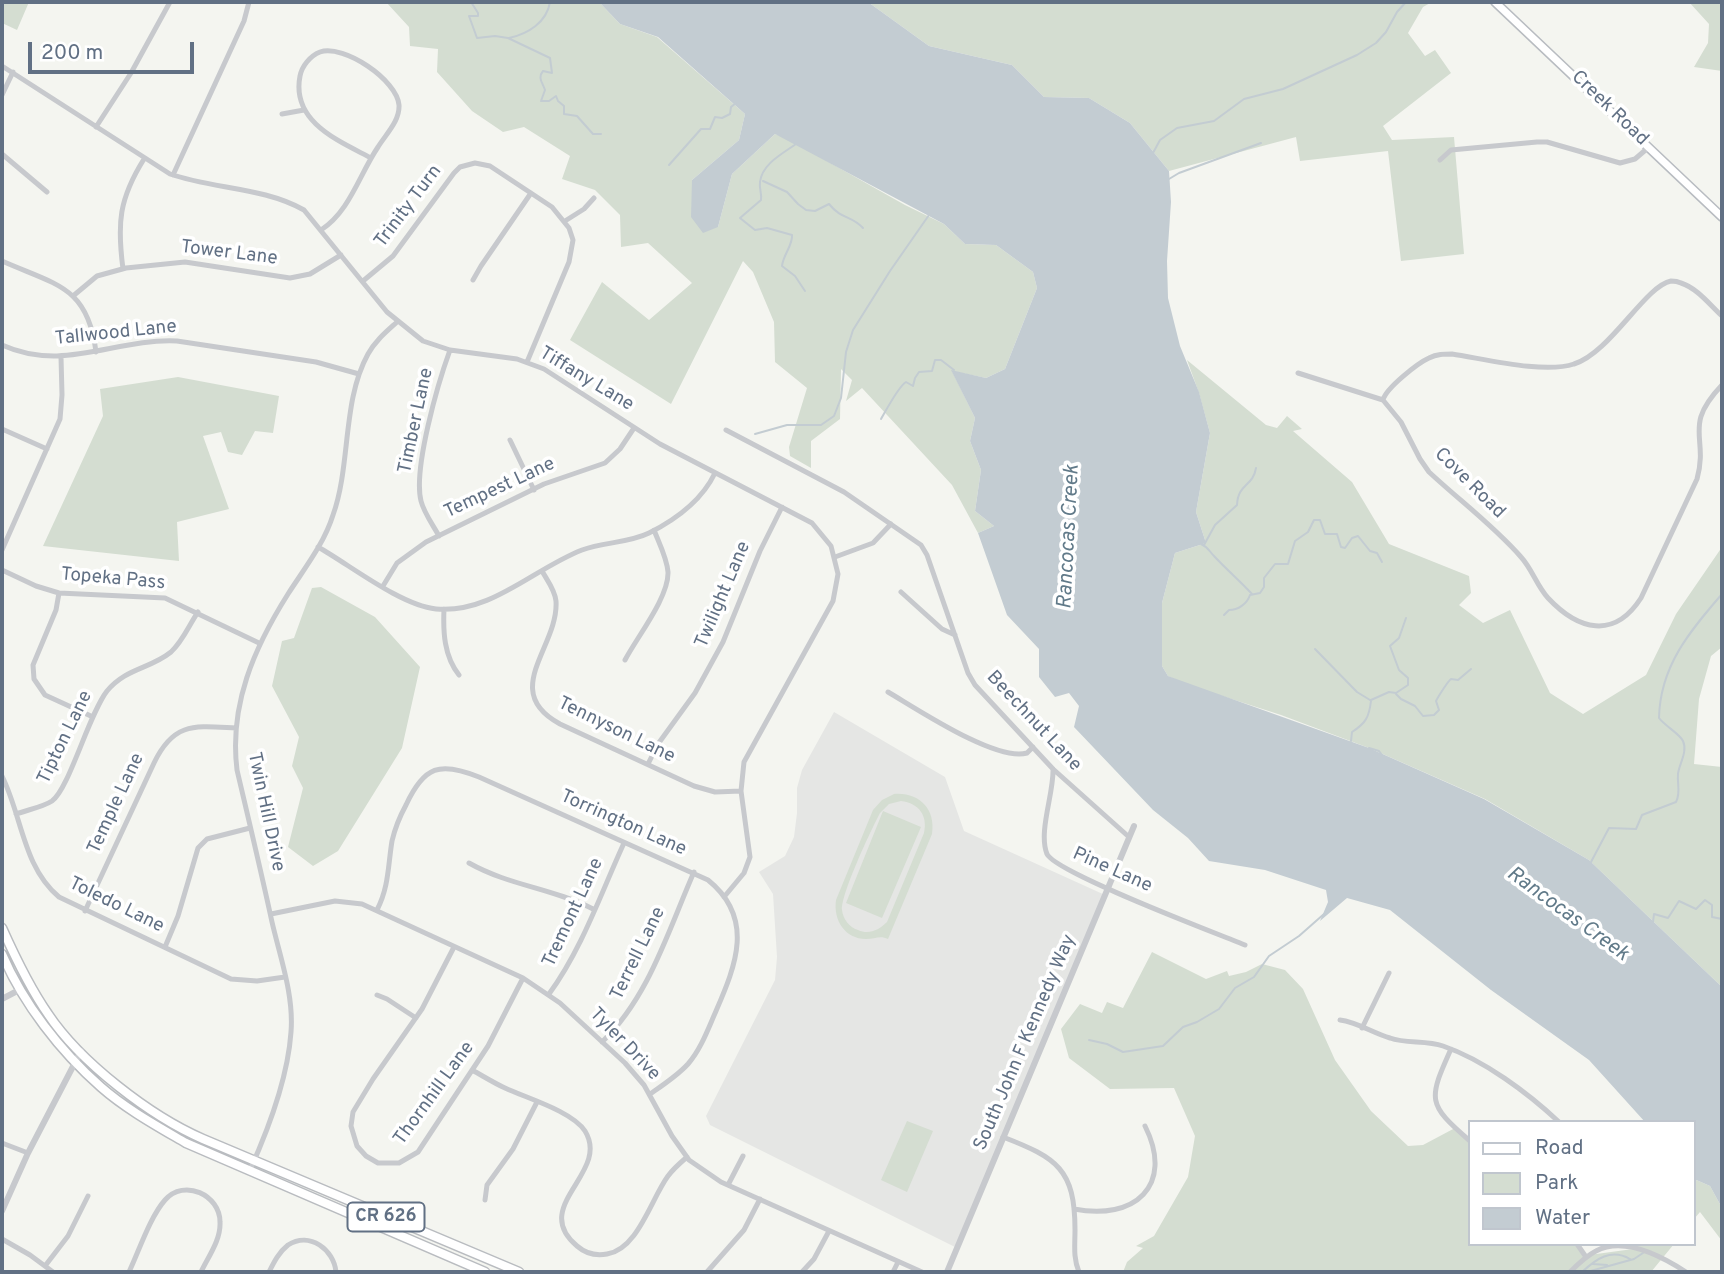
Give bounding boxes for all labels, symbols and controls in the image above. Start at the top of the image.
scale bar [32,28,198,72]
text: 200 m [41,40,103,67]
street label: Creek Road [1566,67,1652,151]
street label: Trinity Turn [371,161,447,253]
street label: Tower Lane [179,237,279,271]
street label: Tallwood Lane [54,316,178,352]
street label: Tiffany Lane [535,343,637,417]
street label: Timber Lane [395,366,439,476]
street label: Cove Road [1429,444,1509,524]
street label: Tempest Lane [441,453,559,525]
water label: Rancocas Creek [1054,464,1086,610]
street label: Twilight Lane [691,538,757,652]
street label: Topeka Pass [60,564,166,596]
street label: Beechnut Lane [981,667,1085,777]
street label: Tipton Lane [34,688,98,788]
street label: Tennyson Lane [554,693,678,769]
street label: Temple Lane [84,750,150,858]
street label: Twin Hill Drive [241,750,289,874]
street label: Torrington Lane [556,786,690,862]
street label: Pine Lane [1069,843,1155,899]
street label: Tremont Lane [539,855,609,971]
water label: Rancocas Creek [1501,862,1633,968]
street label: Toledo Lane [65,873,167,939]
street label: Terrell Lane [607,904,671,1004]
street label: South John F Kennedy Way [970,932,1082,1154]
street label: Tyler Drive [584,1004,664,1086]
street label: Thornhill Lane [390,1038,480,1150]
legend [1468,1120,1696,1246]
text: Road [1535,1135,1584,1162]
text: Park [1535,1170,1578,1197]
road number: CR 626 [348,1202,424,1232]
text: Water [1535,1205,1590,1232]

